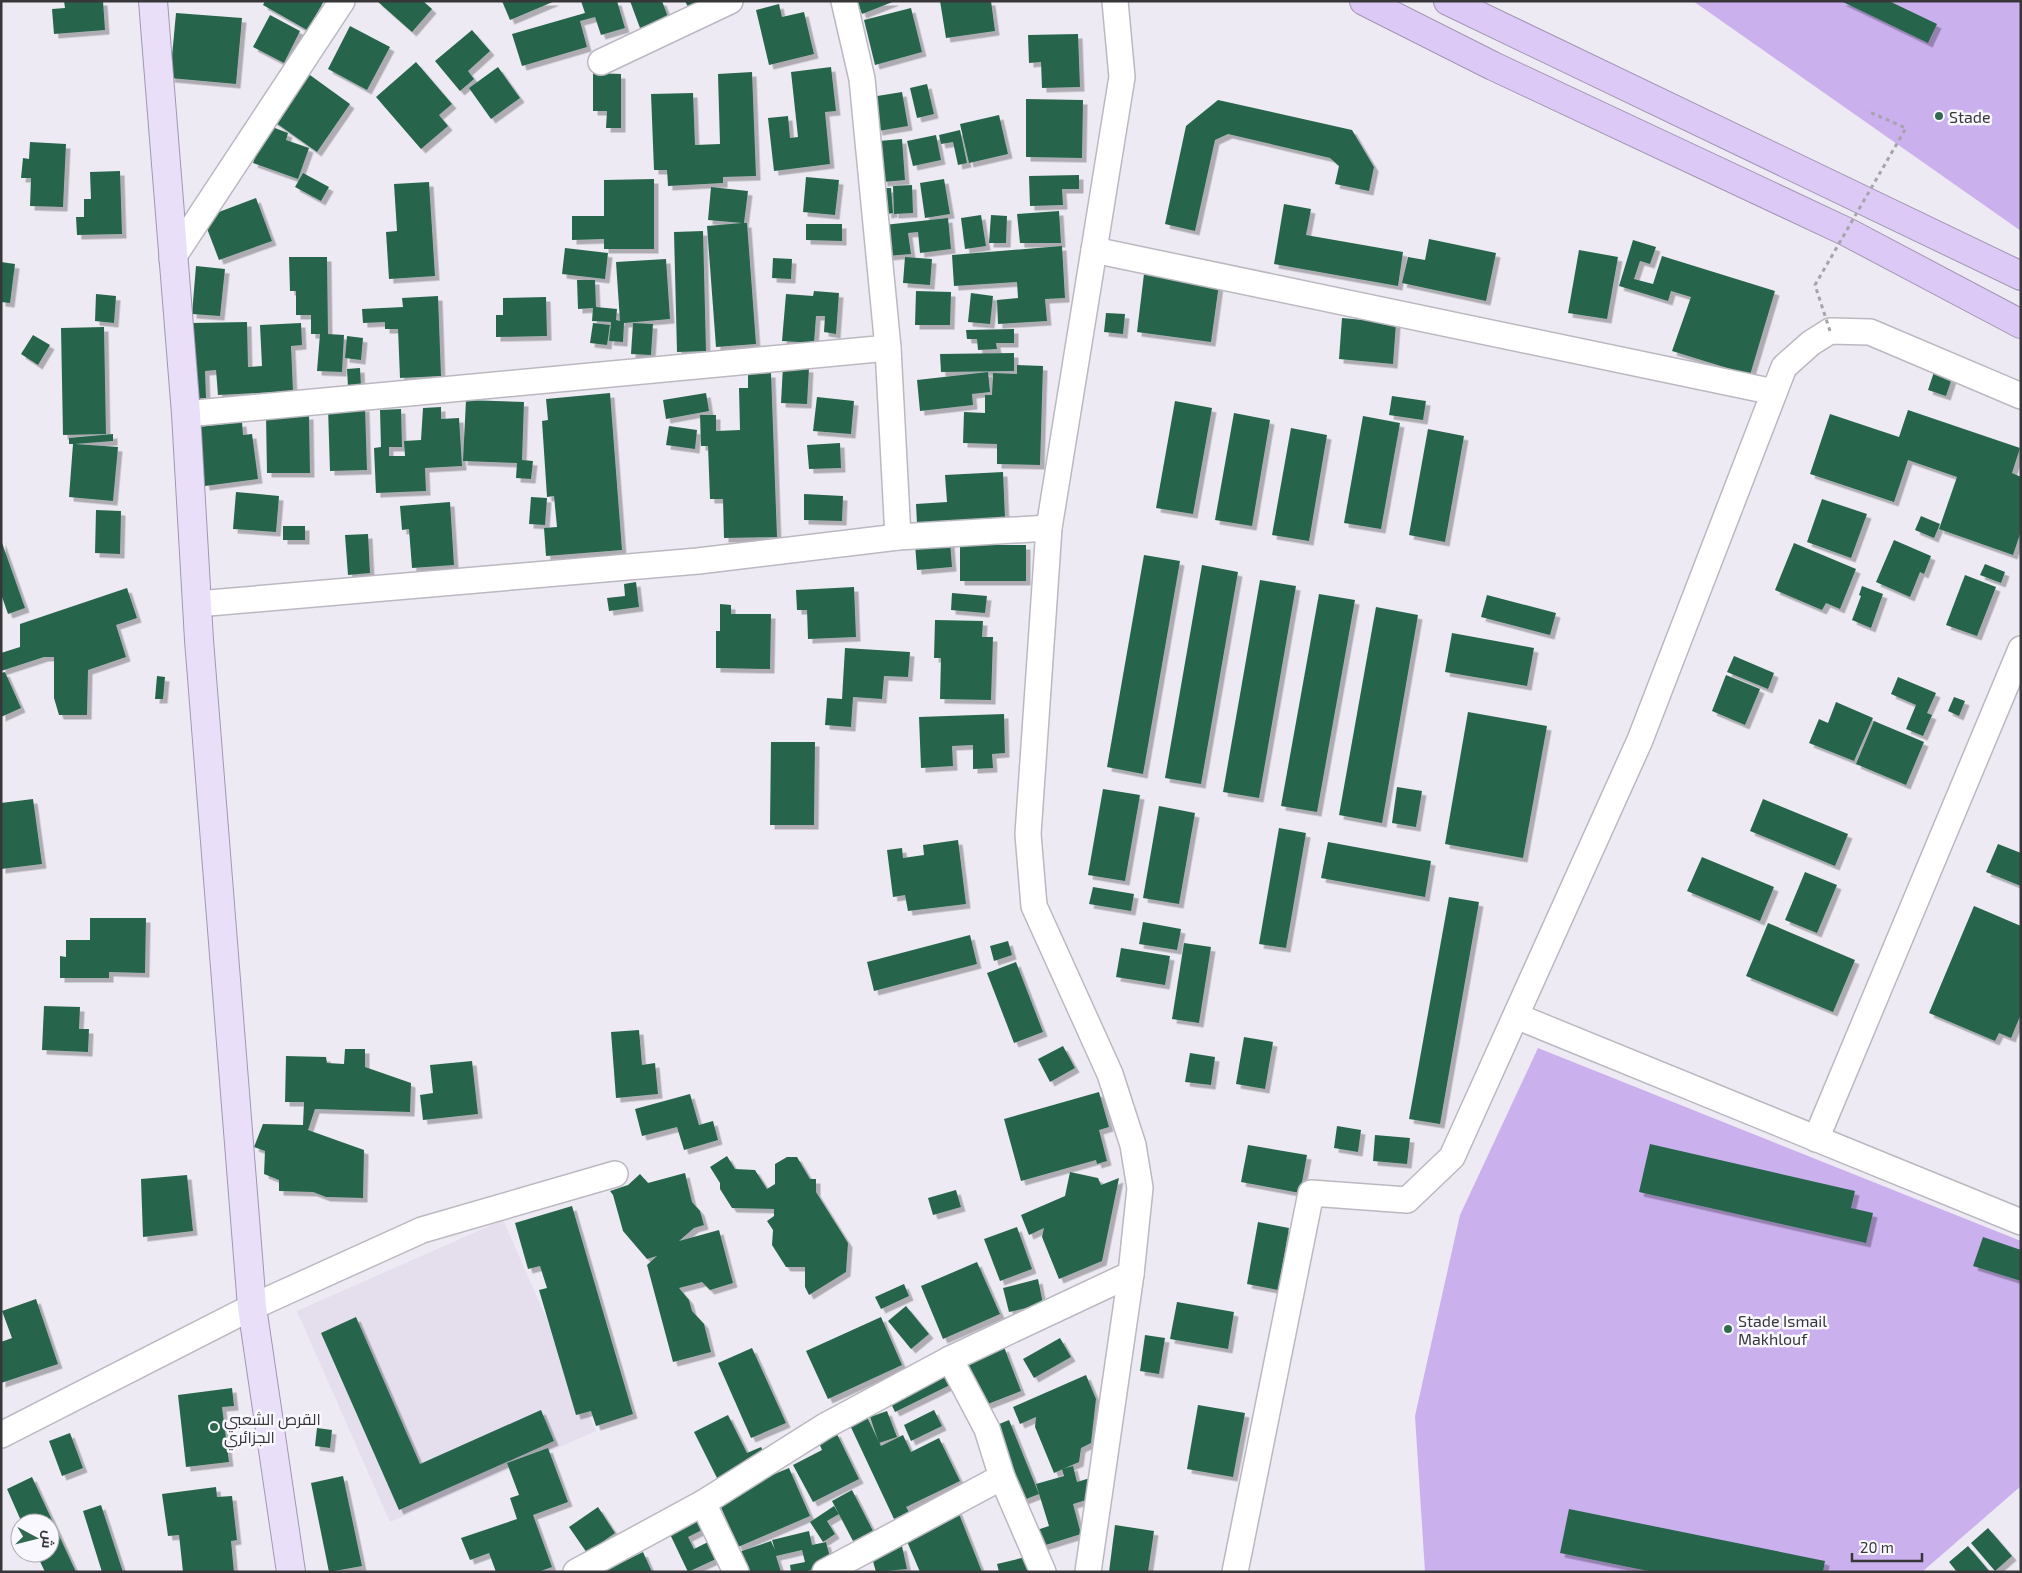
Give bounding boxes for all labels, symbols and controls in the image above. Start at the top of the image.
place label: Stade [1949,107,1991,126]
marker: Stade [1933,110,1945,122]
place label: Stade Ismail Makhlouf [1738,1311,1827,1348]
marker: Stade Ismail Makhlouf [1722,1323,1734,1335]
place label: القرص الشعبي الجزائري [224,1409,321,1451]
marker: القرص الشعبي الجزائري [208,1421,220,1433]
north arrow [10,1513,60,1563]
text: ش [38,1530,58,1550]
scale bar [1852,1530,1922,1562]
text: 20 m [1860,1538,1894,1556]

